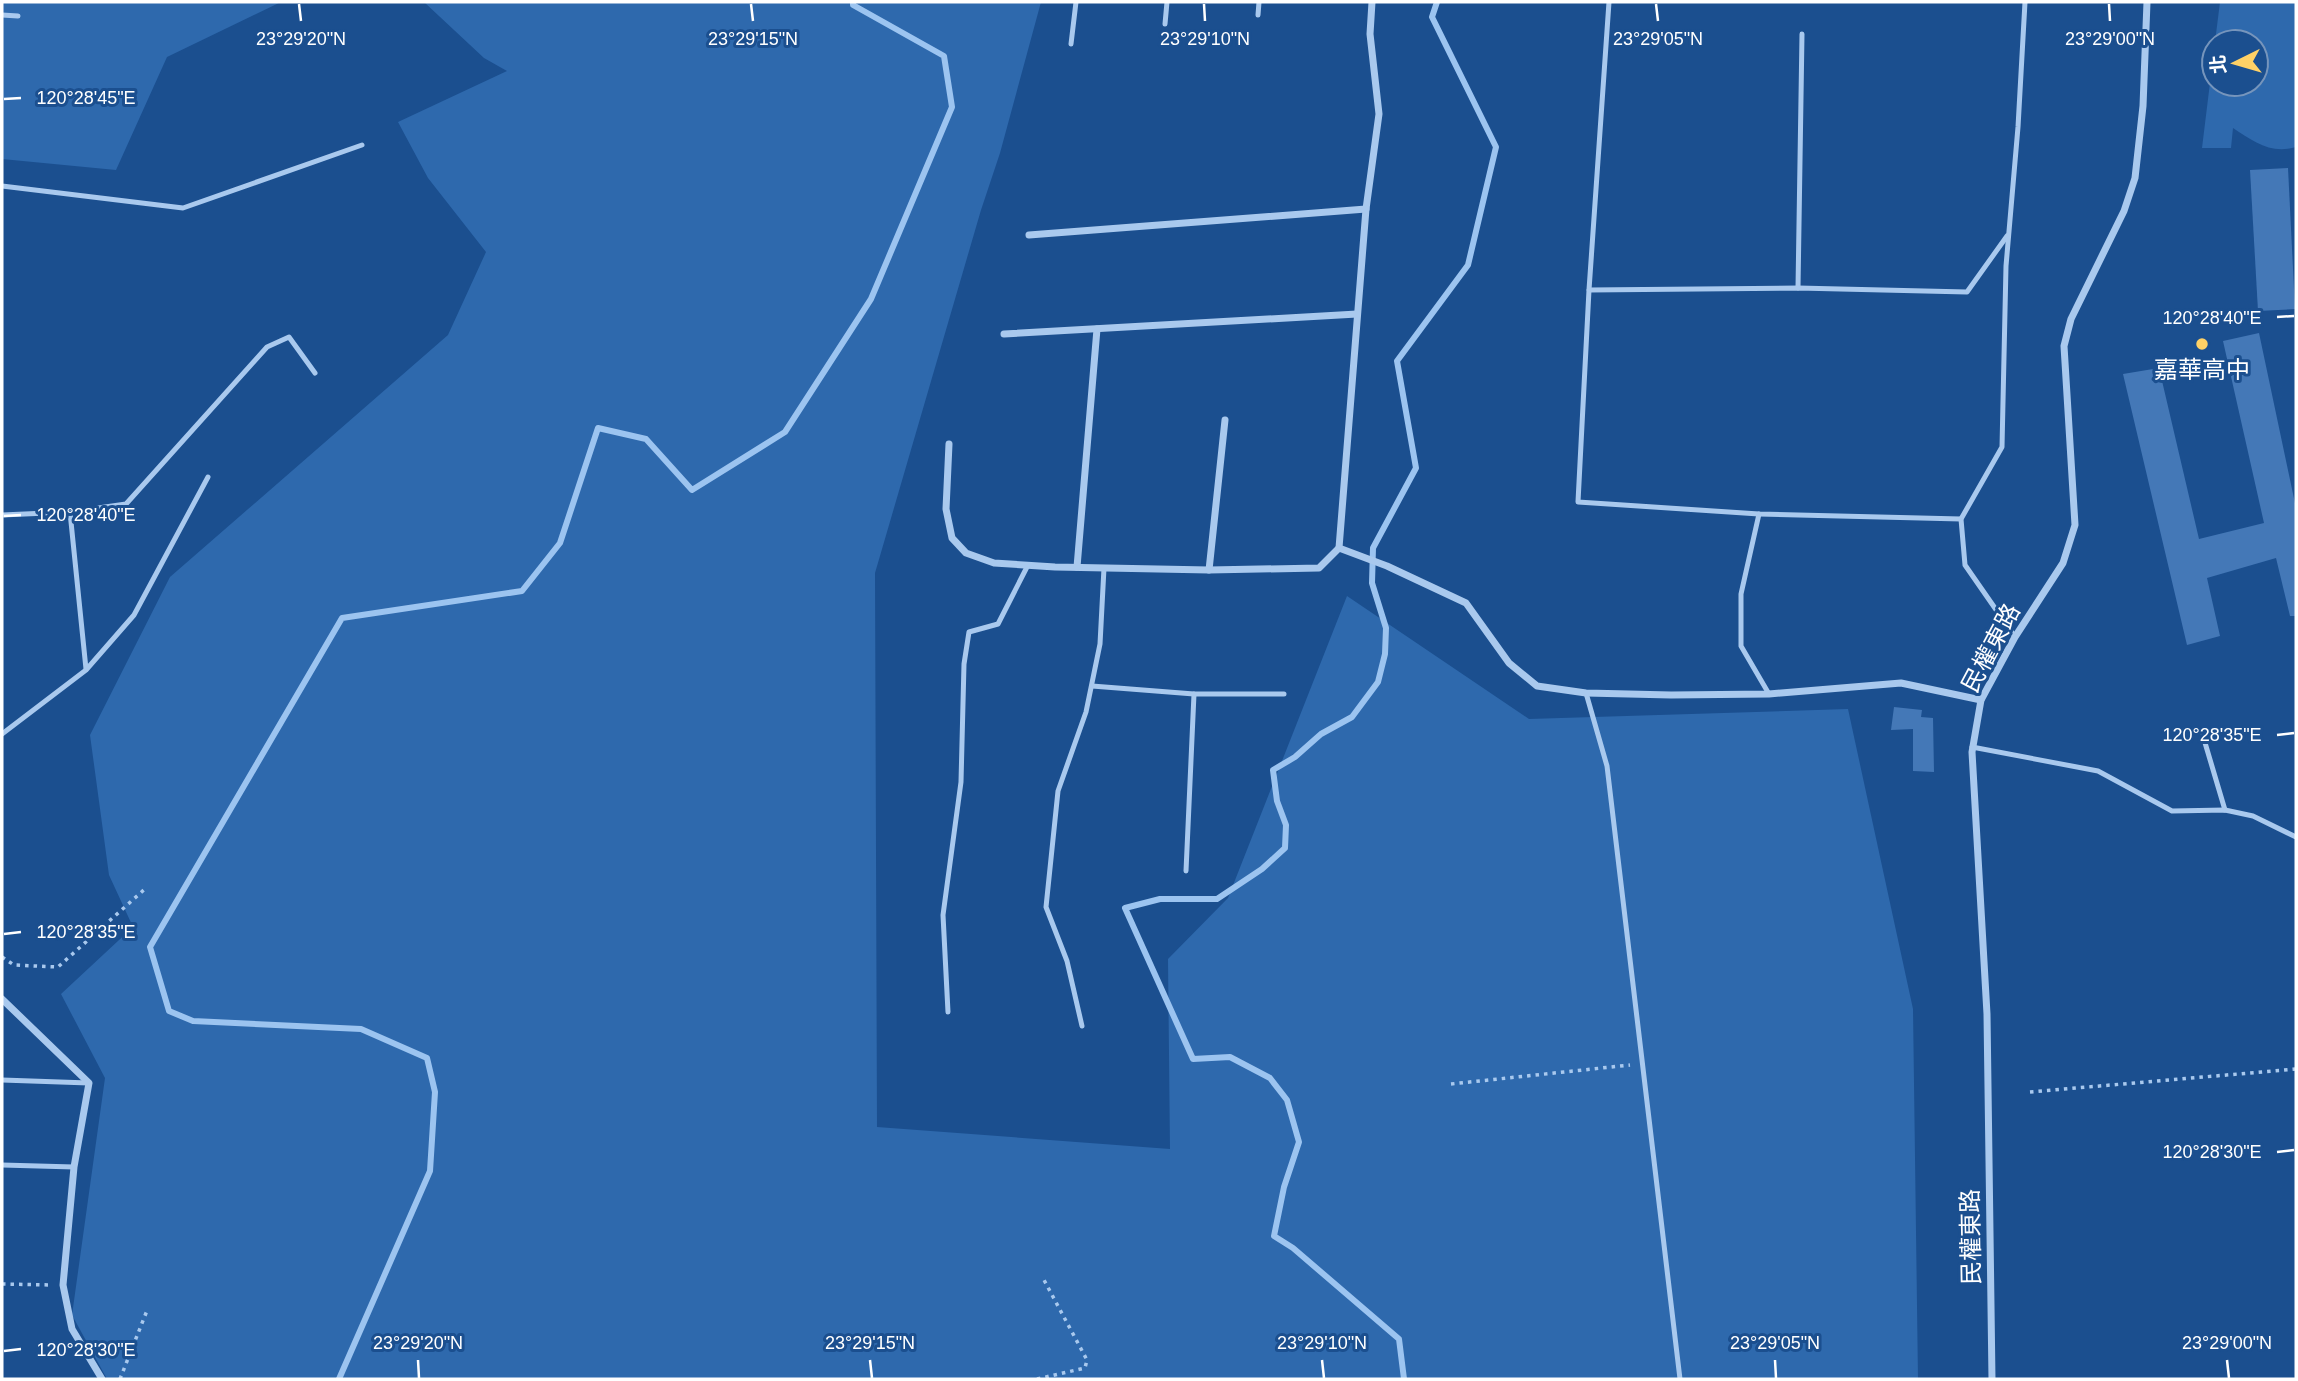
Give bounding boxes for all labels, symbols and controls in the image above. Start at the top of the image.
north arrow [2200,28,2270,98]
text: 23°29'20"N [256,29,346,49]
text: 23°29'15"N [708,29,798,49]
text: 23°29'10"N [1160,29,1250,49]
text: 23°29'05"N [1613,29,1703,49]
text: 23°29'00"N [2065,29,2155,49]
text: 北 [2207,54,2230,75]
text: 120°28'45"E [36,88,136,108]
text: 120°28'40"E [2162,308,2262,328]
marker: 嘉華高中 [2194,336,2210,352]
place label: 嘉華高中 [2154,356,2250,383]
text: 120°28'40"E [36,505,136,525]
street label: 民權東路 [1956,599,2025,696]
text: 120°28'35"E [2162,725,2262,745]
text: 120°28'35"E [36,922,136,942]
text: 120°28'30"E [2162,1142,2262,1162]
street label: 民權東路 [1956,1189,1985,1285]
text: 23°29'20"N [373,1333,463,1353]
text: 23°29'15"N [825,1333,915,1353]
text: 23°29'10"N [1277,1333,1367,1353]
text: 23°29'05"N [1730,1333,1820,1353]
text: 23°29'00"N [2182,1333,2272,1353]
text: 120°28'30"E [36,1340,136,1360]

